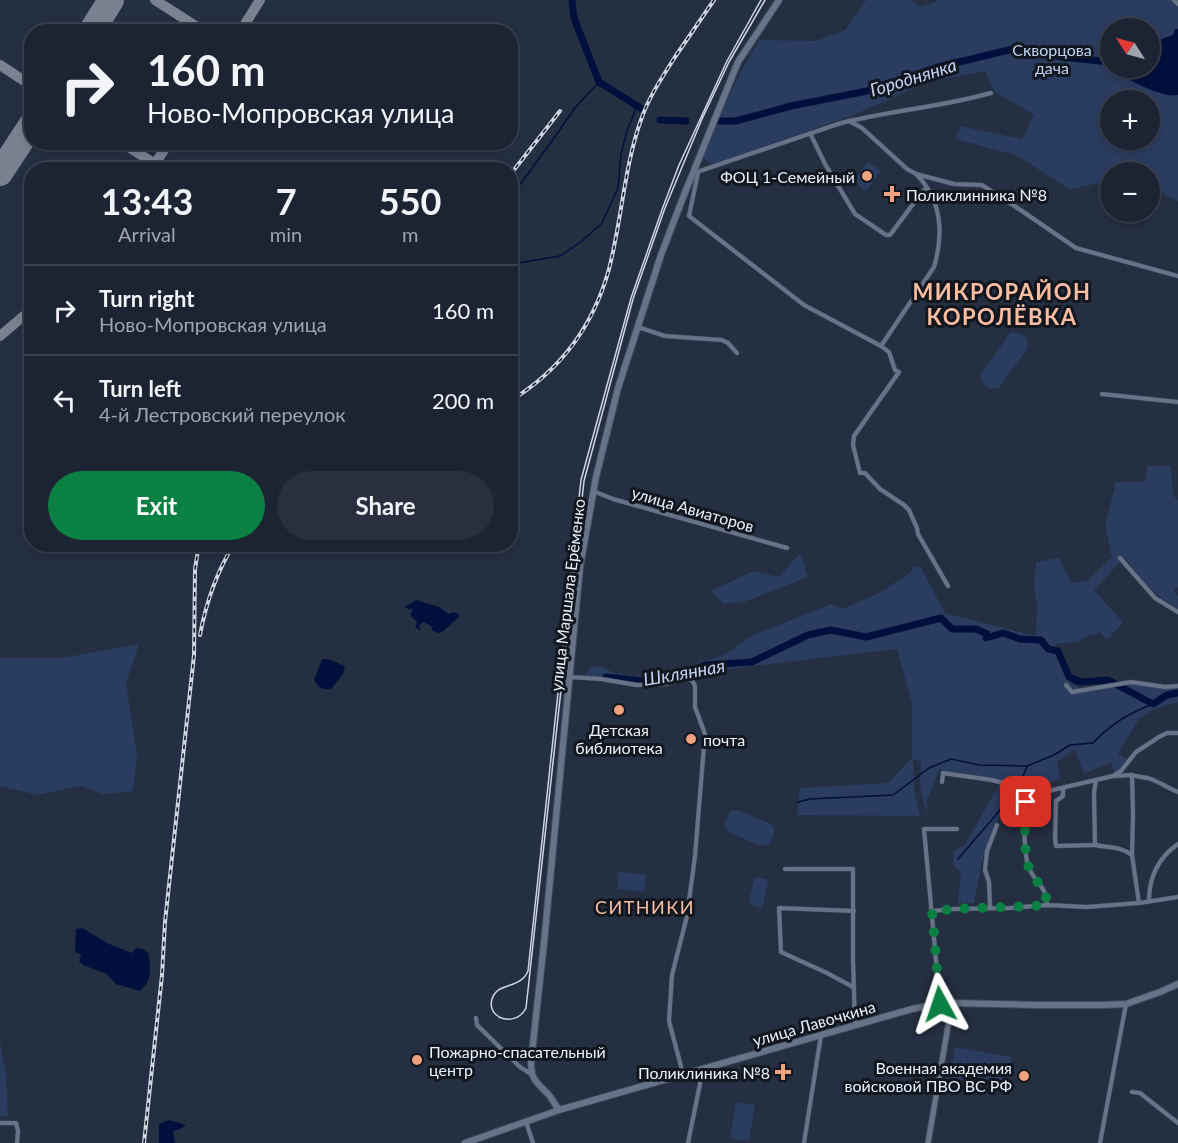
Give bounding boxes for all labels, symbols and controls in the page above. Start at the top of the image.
north arrow [1100,18,1160,78]
map controls [1100,18,1160,222]
park label: Скворцова дача [1012,40,1092,77]
text: 160 m [147,45,265,95]
icon: right [48,48,126,126]
water label: Городнянка [867,53,959,101]
button: + [1100,90,1160,150]
text: Ново-Мопровская улица [147,96,455,129]
button: − [1100,162,1160,222]
place label: ФОЦ 1-Семейный [720,167,855,186]
marker: ФОЦ 1-Семейный [860,169,874,183]
text: 13:43 [101,179,193,223]
text: 7 [276,179,297,223]
text: 550 [379,179,441,223]
marker: Поликлинника №8 [883,185,901,203]
place label: Поликлинника №8 [906,185,1047,204]
text: Arrival [118,222,176,246]
text: min [270,222,302,246]
text: m [402,222,418,246]
district label: МИКРОРАЙОН КОРОЛЁВКА [913,278,1091,330]
text: Turn right [99,285,194,312]
icon: right [48,294,81,327]
text: 160 m [432,297,494,324]
text: Ново-Мопровская улица [99,312,327,336]
text: Turn left [99,375,181,402]
icon: left [48,384,81,417]
text: 200 m [432,387,494,414]
text: 4-й Лестровский переулок [99,402,346,426]
button: Exit [48,471,265,540]
button: Share [277,471,494,540]
street label: улица Авиаторов [630,482,756,536]
street label: улица Маршала Ерёменко [546,498,588,692]
water label: Шклянная [641,654,727,690]
marker: Детская библиотека [612,703,626,717]
place label: Детская библиотека [575,720,663,757]
place label: почта [703,730,745,749]
marker: почта [684,732,698,746]
pin [1000,776,1051,827]
icon: arrive [1009,785,1042,818]
district label: СИТНИКИ [595,896,695,918]
position arrow [908,972,972,1036]
street label: улица Лавочкина [750,996,878,1050]
place label: Пожарно-спасательный центр [429,1042,606,1079]
marker: Пожарно-спасательный центр [410,1053,424,1067]
place label: Военная академия войсковой ПВО ВС РФ [845,1058,1012,1095]
place label: Поликлиника №8 [638,1063,770,1082]
marker: Поликлиника №8 [774,1063,792,1081]
marker: Военная академия войсковой ПВО ВС РФ [1017,1069,1031,1083]

